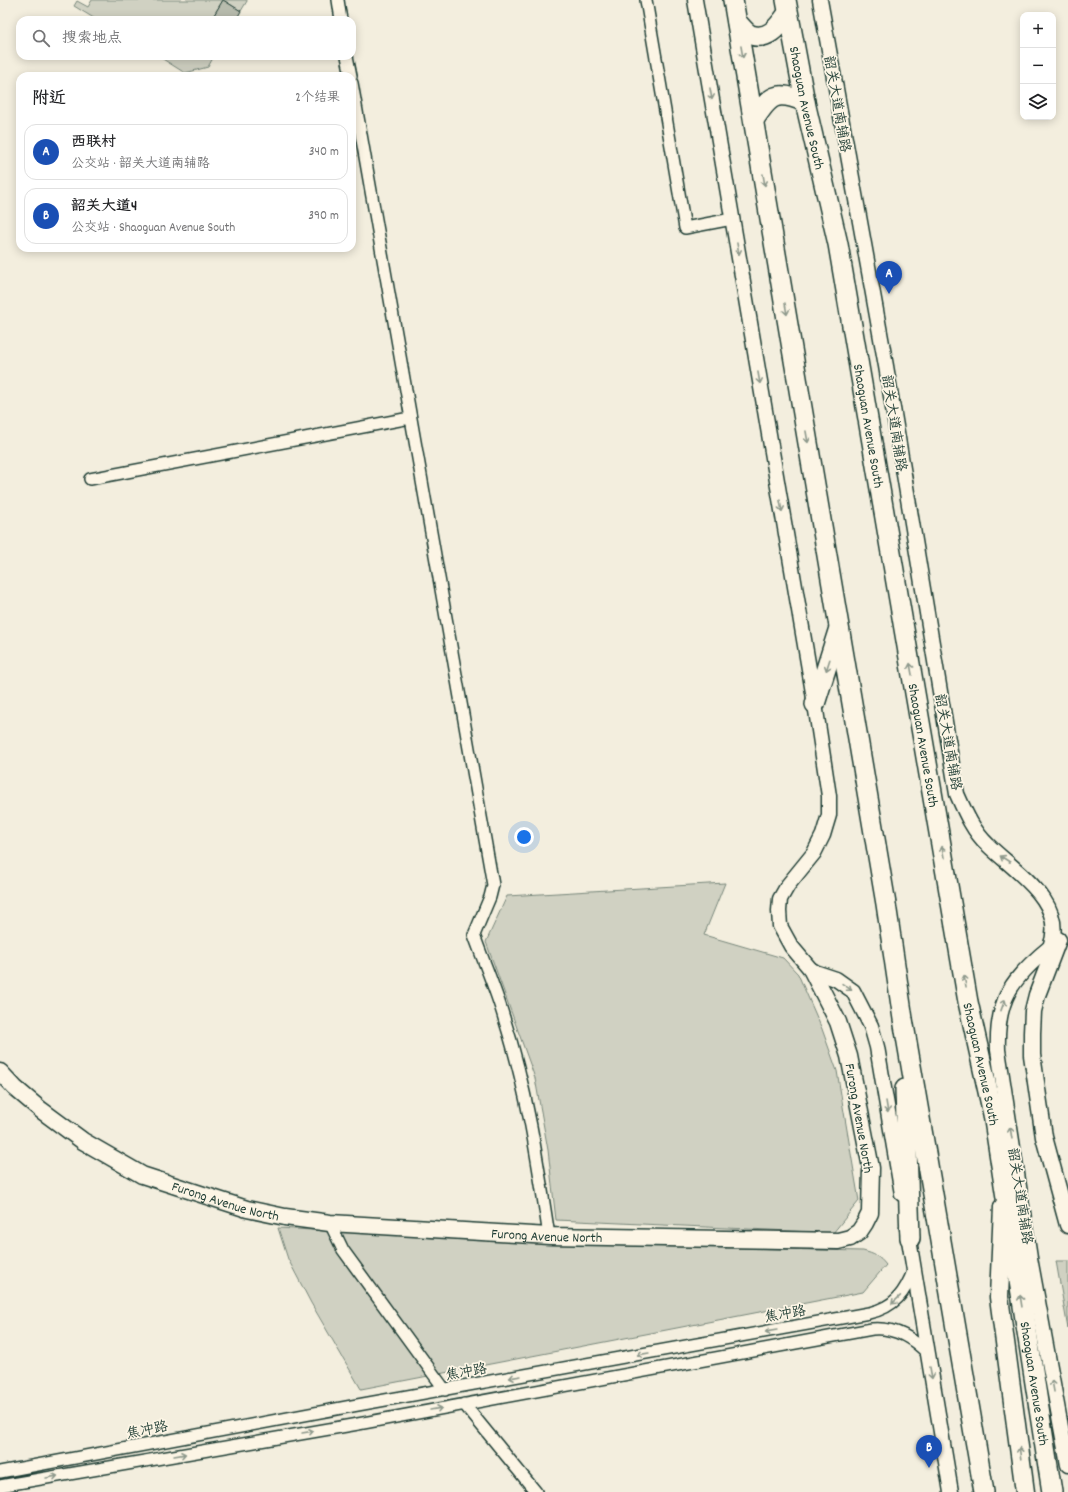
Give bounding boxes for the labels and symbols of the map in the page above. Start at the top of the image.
one-way arrow [738,45,746,58]
street label: Shaoguan Avenue South [783,45,828,172]
street label: 韶关大道南辅路 [818,54,854,154]
one-way arrow [707,87,715,100]
one-way arrow [760,173,768,186]
one-way arrow [734,243,742,256]
pin: A [876,261,902,294]
one-way arrow [782,302,790,315]
street label: Shaoguan Avenue South [847,363,888,490]
one-way arrow [756,371,764,384]
street label: 韶关大道南辅路 [875,373,911,473]
one-way arrow [803,430,811,443]
one-way arrow [778,499,786,512]
one-way arrow [823,659,831,671]
one-way arrow [907,663,915,676]
street label: Shaoguan Avenue South [902,682,942,809]
street label: 韶关大道南辅路 [929,692,965,792]
your location [514,827,534,847]
one-way arrow [938,846,946,859]
one-way arrow [1000,855,1011,863]
one-way arrow [961,974,969,987]
one-way arrow [841,983,852,991]
one-way arrow [1000,999,1008,1011]
street label: Shaoguan Avenue South [956,1001,1003,1127]
street label: Furong Avenue North [839,1062,878,1175]
one-way arrow [883,1100,891,1113]
one-way arrow [1007,1127,1015,1140]
street label: 韶关大道南辅路 [1001,1146,1037,1246]
street label: Furong Avenue North [169,1177,281,1228]
street label: Furong Avenue North [491,1225,602,1249]
one-way arrow [891,1295,901,1304]
one-way arrow [1017,1295,1025,1308]
street label: 焦冲路 [763,1301,808,1328]
street label: Shaoguan Avenue South [1014,1320,1053,1447]
one-way arrow [765,1327,778,1335]
one-way arrow [637,1350,650,1358]
street label: 焦冲路 [444,1359,489,1386]
one-way arrow [927,1367,935,1380]
one-way arrow [509,1373,522,1381]
one-way arrow [1049,1380,1057,1393]
one-way arrow [429,1405,442,1413]
street label: 焦冲路 [125,1417,170,1445]
one-way arrow [301,1428,314,1436]
pin: B [916,1435,942,1468]
one-way arrow [1016,1447,1024,1460]
one-way arrow [173,1451,186,1459]
one-way arrow [45,1473,58,1481]

